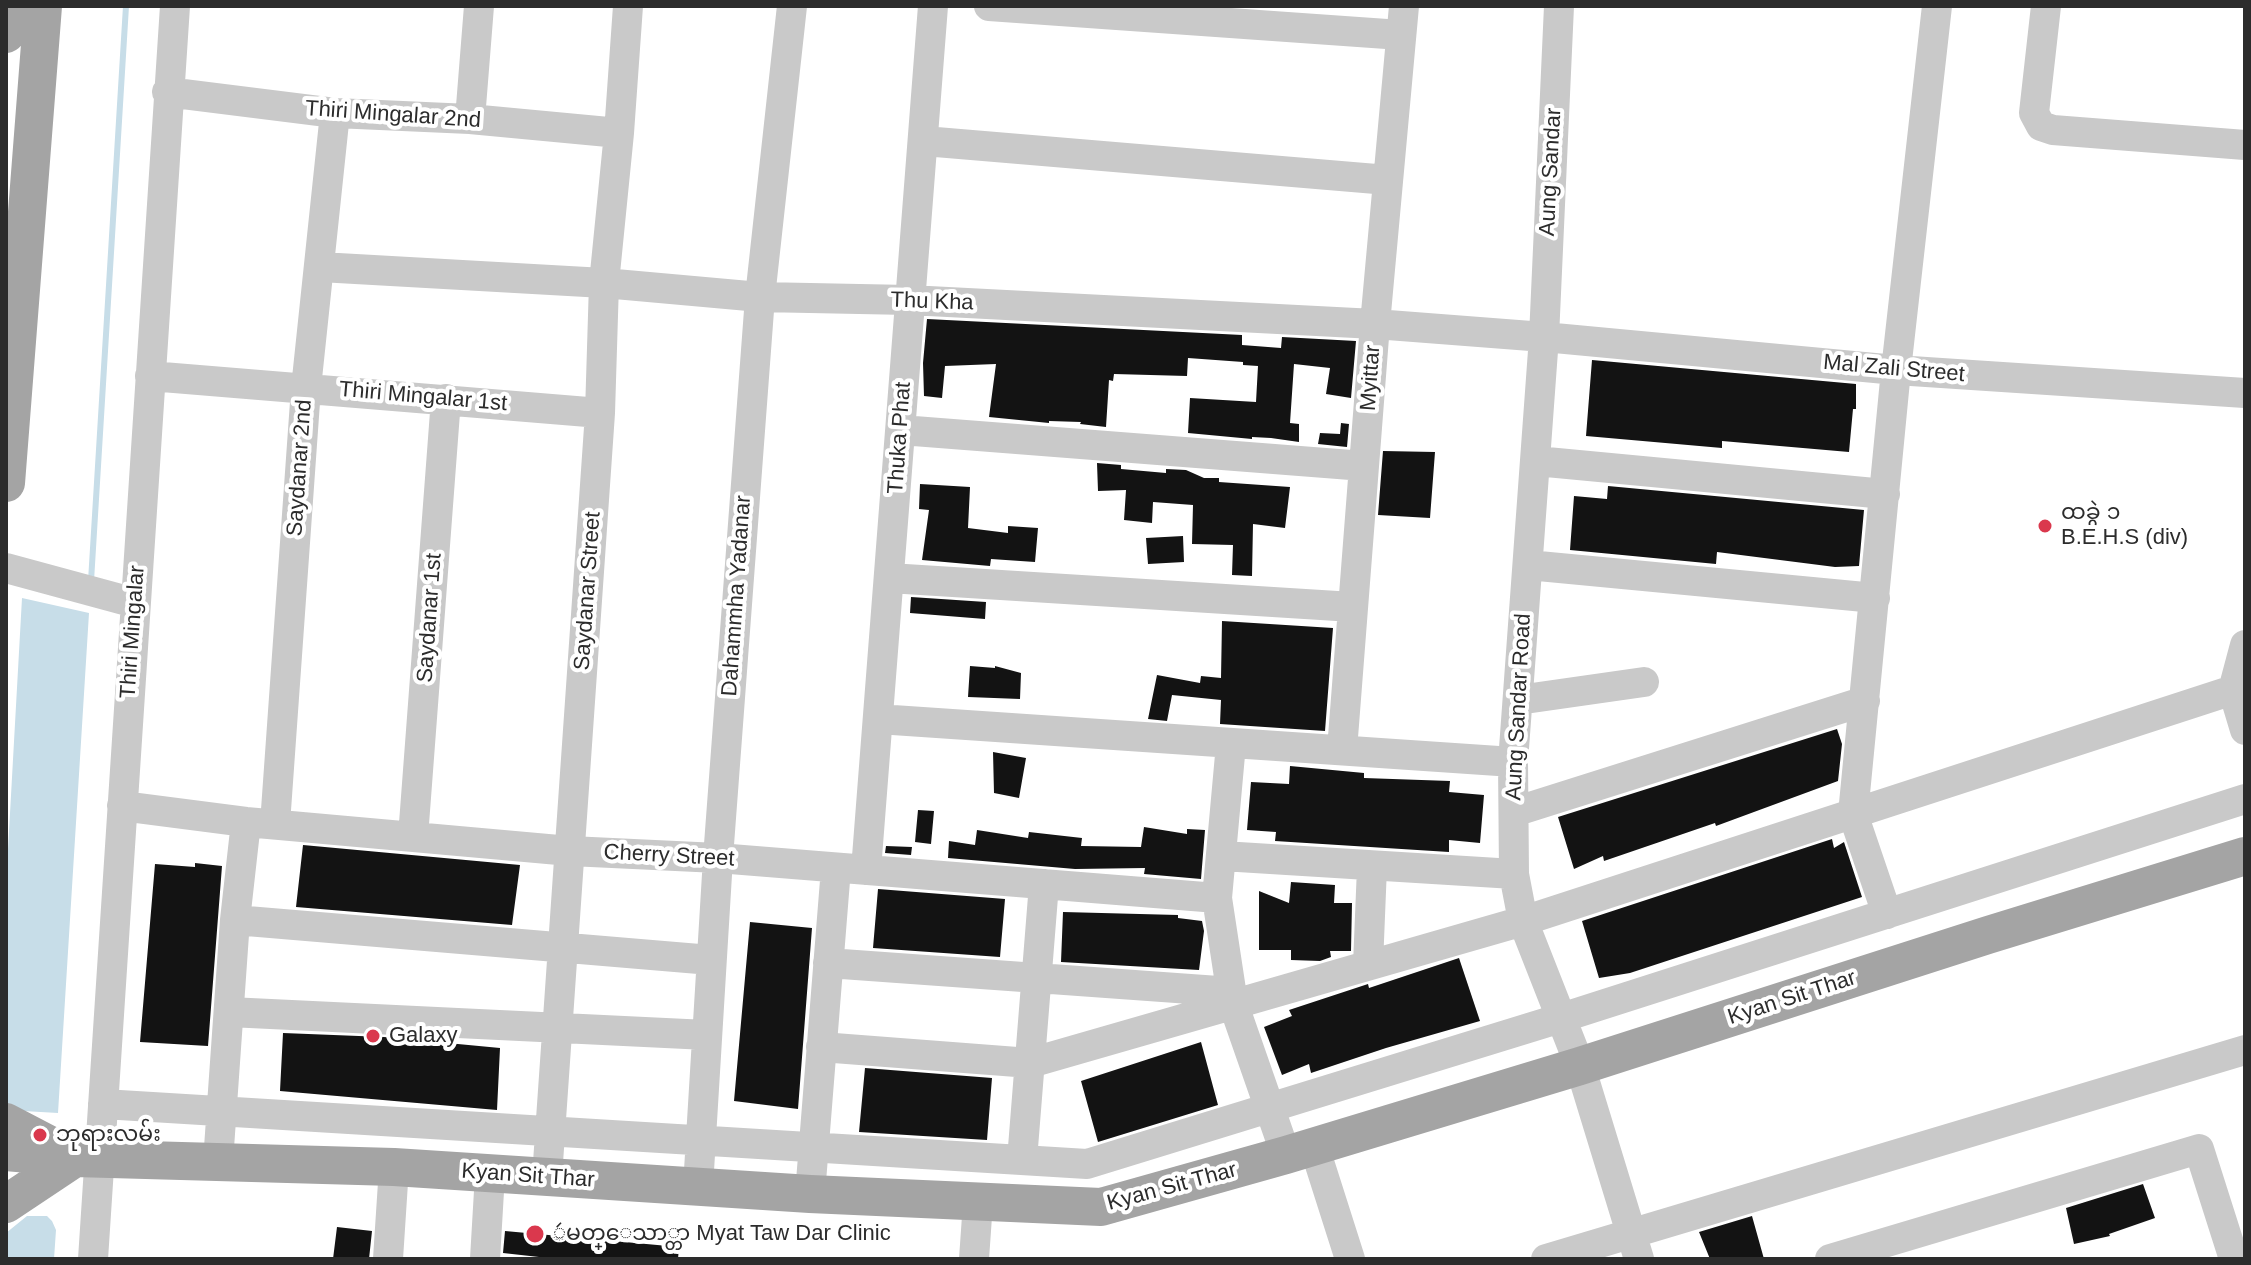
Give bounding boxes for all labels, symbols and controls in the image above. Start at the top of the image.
street label: Thiri Mingalar 2nd [304,96,482,134]
street label: Aung Sandar [1534,107,1568,237]
street label: Thu Kha [890,287,974,317]
street label: Myittar [1356,344,1386,412]
street label: Mal Zali Street [1822,350,1966,388]
street label: Thiri Mingalar 1st [338,376,508,418]
street label: Thuka Phat [883,381,917,495]
street label: Saydanar 2nd [282,399,318,537]
street label: Dahammha Yadanar [717,495,757,697]
place label: ထခွဲ ၁ B.E.H.S (div) [2061,500,2188,552]
street label: Saydanar Street [569,511,607,671]
marker: ထခွဲ ၁ B.E.H.S (div) [2036,517,2054,535]
street label: Saydanar 1st [412,552,448,684]
street label: Thiri Mingalar [115,565,151,699]
street label: Aung Sandar Road [1501,613,1537,801]
street label: Cherry Street [603,839,735,873]
street label: Kyan Sit Thar [1725,965,1859,1031]
place label: Galaxy [389,1023,457,1049]
marker: Galaxy [364,1027,382,1045]
place label: ဘုရားလမ်း [56,1122,161,1148]
marker: ဘုရားလမ်း [31,1126,49,1144]
street label: Kyan Sit Thar [1104,1157,1240,1217]
street label: Kyan Sit Thar [461,1158,595,1194]
place label: ဴမတ္ေသာ္တာ Myat Taw Dar Clinic [553,1221,891,1247]
marker: ဴမတ္ေသာ္တာ Myat Taw Dar Clinic [524,1223,546,1245]

